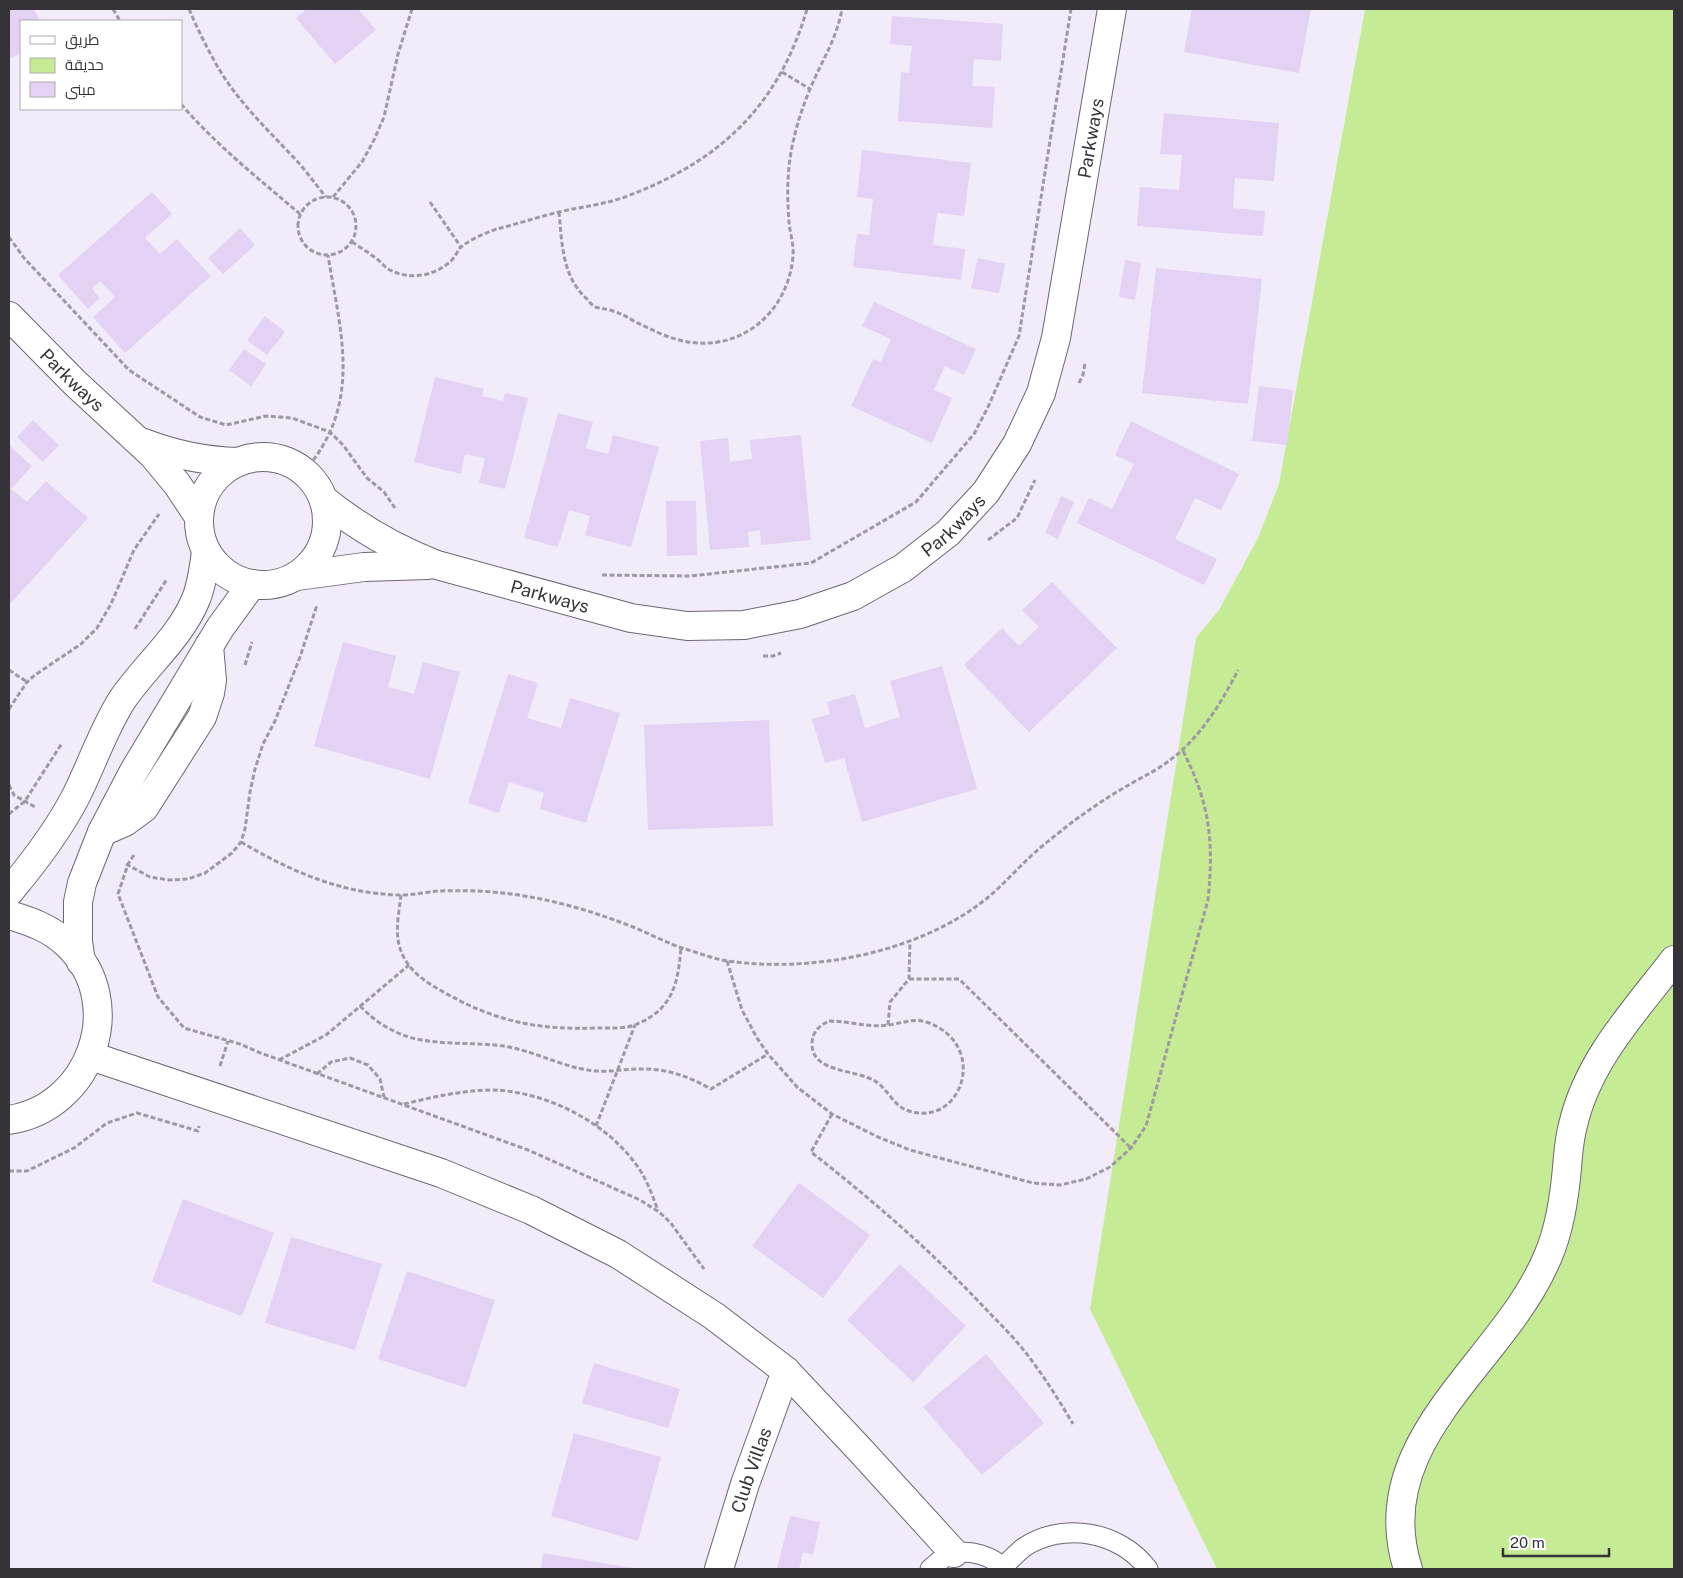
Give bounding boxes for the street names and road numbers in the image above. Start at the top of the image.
street label: Parkways [1073,97,1107,180]
street label: Parkways [36,344,109,415]
street label: Parkways [917,490,989,560]
street label: Parkways [508,575,592,617]
street label: Club Villas [726,1424,775,1515]

